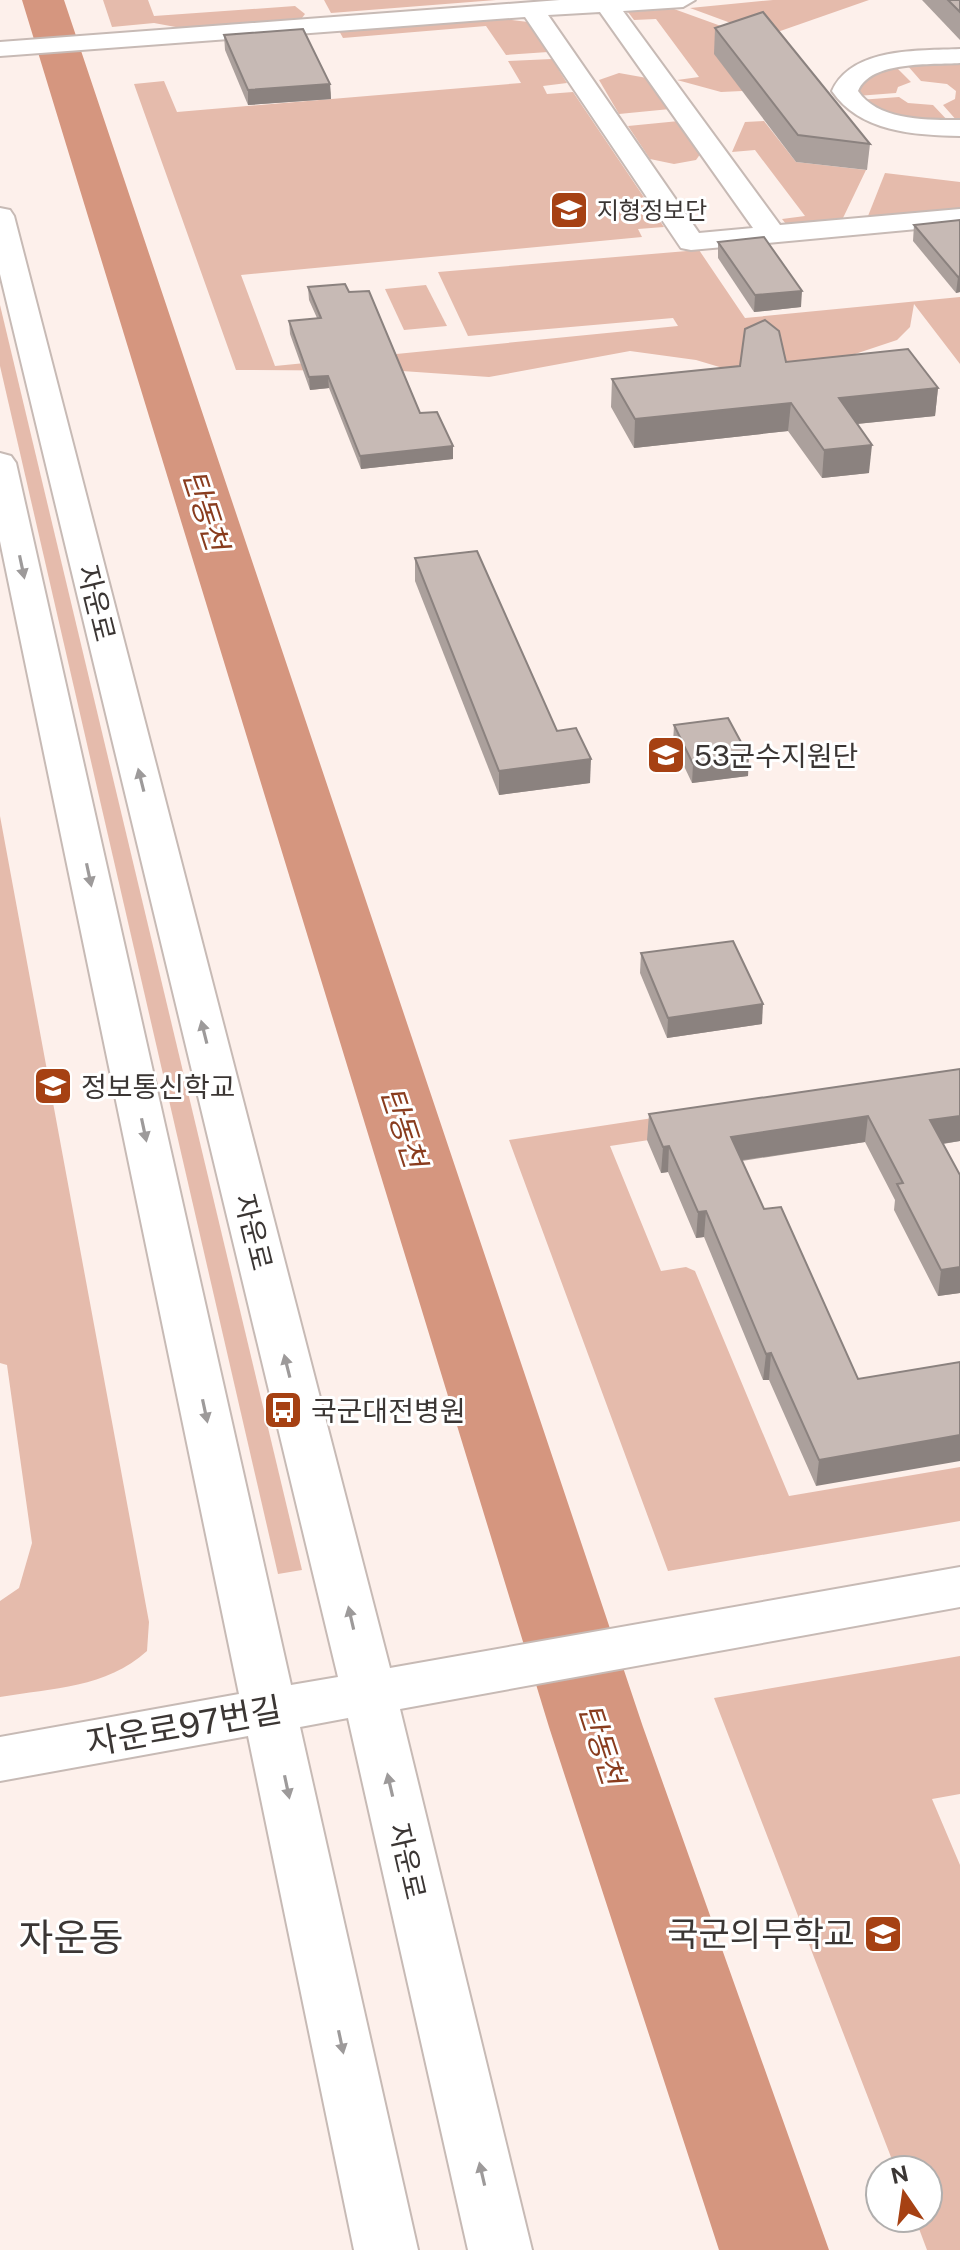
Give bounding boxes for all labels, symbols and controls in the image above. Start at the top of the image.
school or university icon: 지형정보단 [548,189,590,231]
place label: 지형정보단 [597,196,707,224]
water label: 탄동천 [176,465,237,558]
one-way arrow [16,554,29,579]
street label: 자운로 [72,562,122,644]
school or university icon: 53군수지원단 [645,734,687,776]
place label: 53군수지원단 [694,739,858,772]
one-way arrow [135,767,147,792]
one-way arrow [83,863,96,888]
one-way arrow [198,1020,210,1045]
school or university icon: 정보통신학교 [32,1065,74,1107]
place label: 정보통신학교 [81,1070,236,1103]
water label: 탄동천 [374,1082,435,1175]
one-way arrow [138,1117,151,1142]
street label: 자운로 [229,1191,279,1273]
one-way arrow [281,1353,293,1378]
bus stop icon: 국군대전병원 [262,1389,304,1431]
place label: 국군대전병원 [311,1394,466,1427]
one-way arrow [199,1399,212,1424]
one-way arrow [344,1605,357,1630]
street label: 자운로97번길 [83,1689,285,1763]
water label: 탄동천 [572,1699,633,1792]
one-way arrow [384,1772,396,1797]
one-way arrow [281,1775,294,1800]
street label: 자운로 [383,1820,433,1902]
school or university icon: 국군의무학교 [862,1913,904,1955]
place label: 국군의무학교 [667,1914,855,1954]
district label: 자운동 [19,1915,123,1960]
one-way arrow [335,2029,348,2054]
north arrow [864,2154,944,2234]
text: N [888,2160,911,2189]
one-way arrow [476,2161,488,2186]

